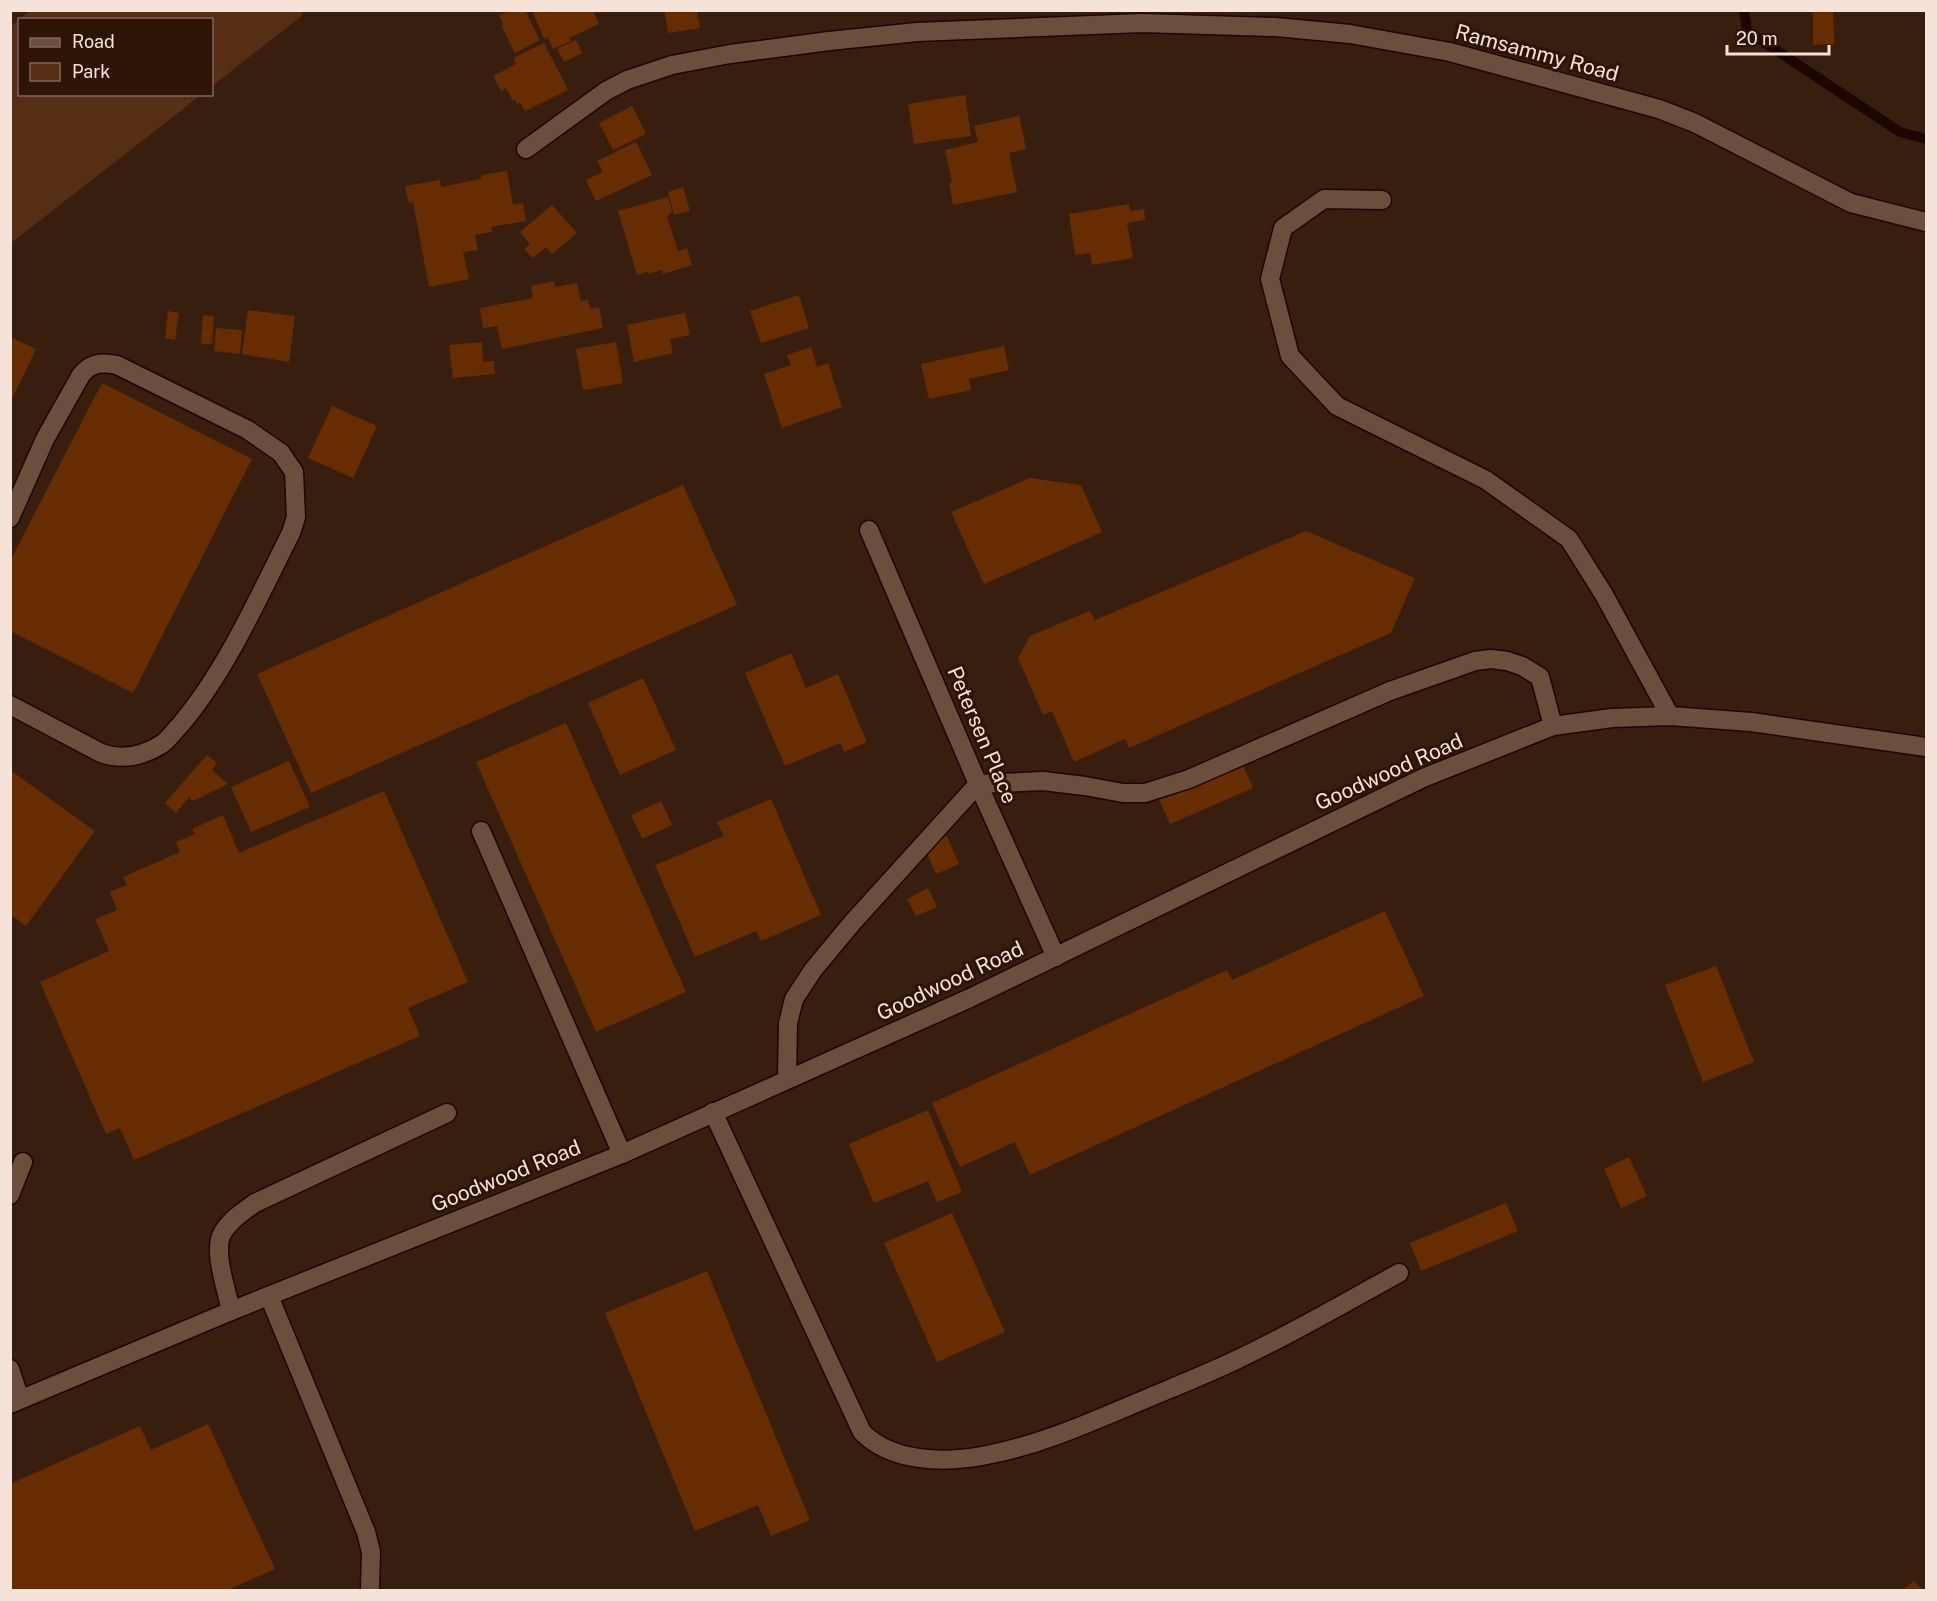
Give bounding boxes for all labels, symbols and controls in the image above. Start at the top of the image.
legend [18,18,213,96]
scale bar [1727,18,1829,56]
street label: Ramsammy Road [1453,19,1621,86]
text: 20 m [1736,28,1778,49]
text: Road [72,31,115,52]
text: Park [72,61,110,82]
street label: Petersen Place [942,662,1023,807]
street label: Goodwood Road [1311,728,1466,815]
street label: Goodwood Road [872,936,1027,1025]
street label: Goodwood Road [427,1134,584,1217]

